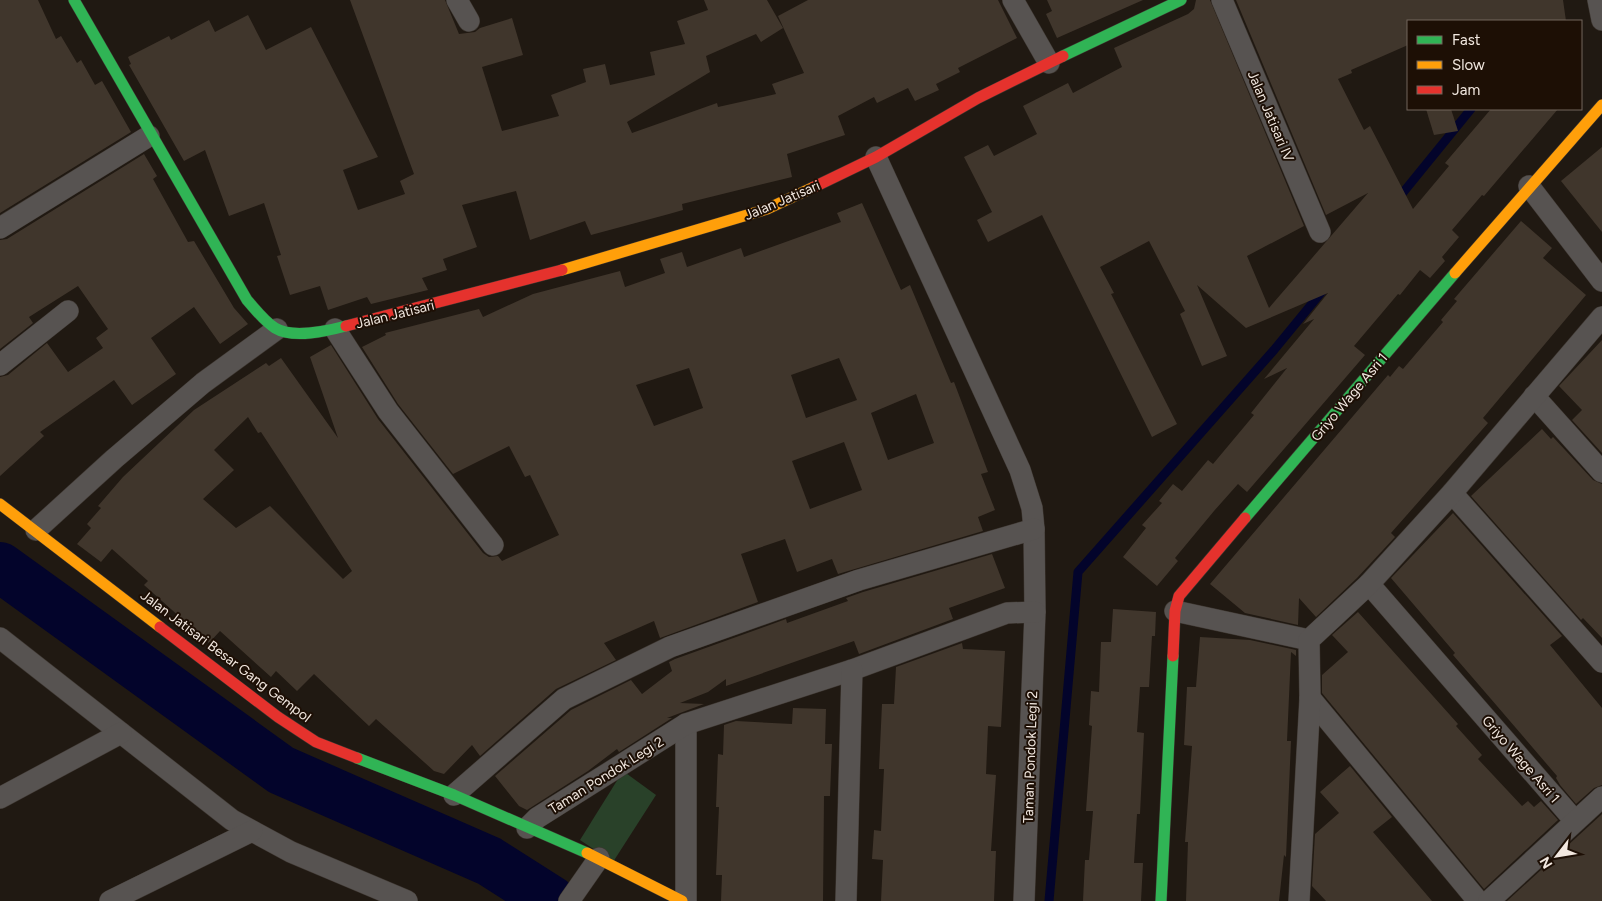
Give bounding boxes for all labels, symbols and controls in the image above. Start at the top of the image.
legend [1407,20,1582,110]
text: Fast [1452,31,1481,49]
text: Slow [1452,56,1485,74]
street label: Jalan Jatisari IV [1244,68,1297,165]
text: Jam [1452,81,1480,99]
street label: Jalan Jatisari [742,177,823,224]
street label: Jalan Jatisari [354,297,436,332]
street label: Griyo Wage Asri 1 [1308,350,1391,445]
street label: Jalan Jatisari Besar Gang Gempol [137,587,314,726]
street label: Taman Pondok Legi 2 [1020,691,1041,824]
street label: Griyo Wage Asri 1 [1478,712,1563,806]
street label: Taman Pondok Legi 2 [546,733,667,818]
north arrow [1532,831,1582,881]
text: N [1536,853,1556,871]

